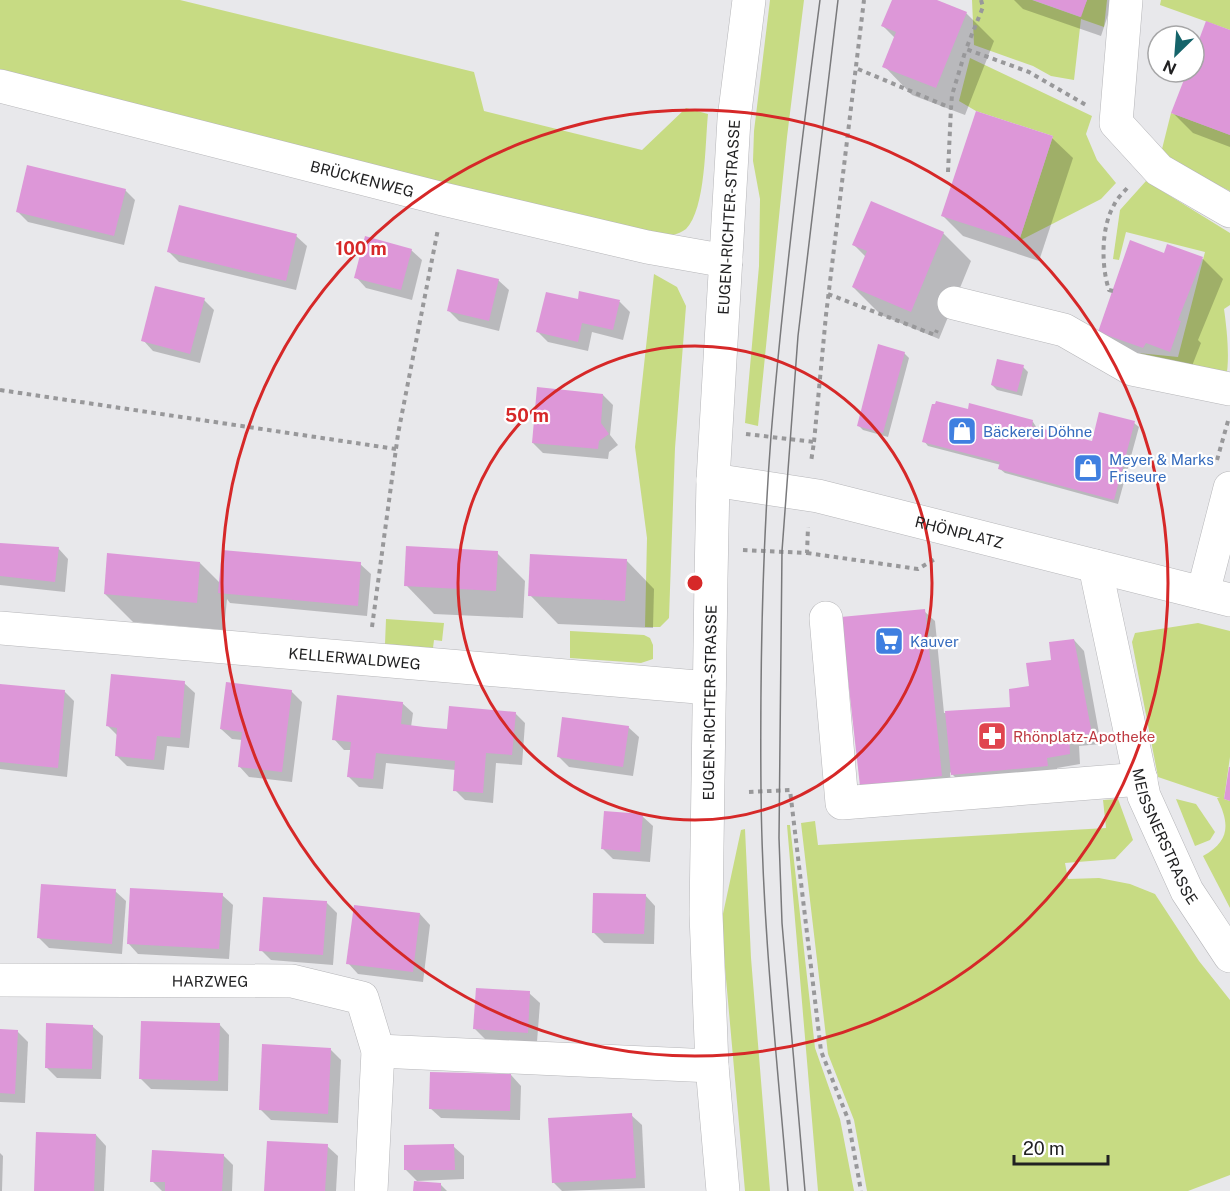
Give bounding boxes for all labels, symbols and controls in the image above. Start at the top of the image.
north arrow [1146,24,1206,84]
text: N [1160,56,1180,78]
street label: EUGEN-RICHTER-STRASSE [714,119,742,315]
street label: BRÜCKENWEG [309,157,416,200]
text: 100 m [335,238,387,259]
text: 50 m [505,405,549,426]
shop icon: Bäckerei Döhne [946,415,978,447]
place label: Bäckerei Döhne [983,423,1092,440]
place label: Meyer & Marks Friseure [1109,451,1214,485]
shop icon: Meyer & Marks Friseure [1072,452,1104,484]
street label: RHÖNPLATZ [913,512,1005,551]
centre of rings [685,573,705,593]
street label: EUGEN-RICHTER-STRASSE [699,605,719,800]
supermarket icon: Kauver [873,625,905,657]
place label: Kauver [910,633,959,650]
street label: KELLERWALDWEG [288,644,422,672]
pharmacy icon: Rhönplatz-Apotheke [976,720,1008,752]
place label: Rhönplatz-Apotheke [1013,728,1155,745]
street label: MEISSNERSTRASSE [1130,766,1202,907]
street label: HARZWEG [172,972,248,989]
scale bar [1014,1128,1108,1166]
text: 20 m [1023,1138,1065,1159]

